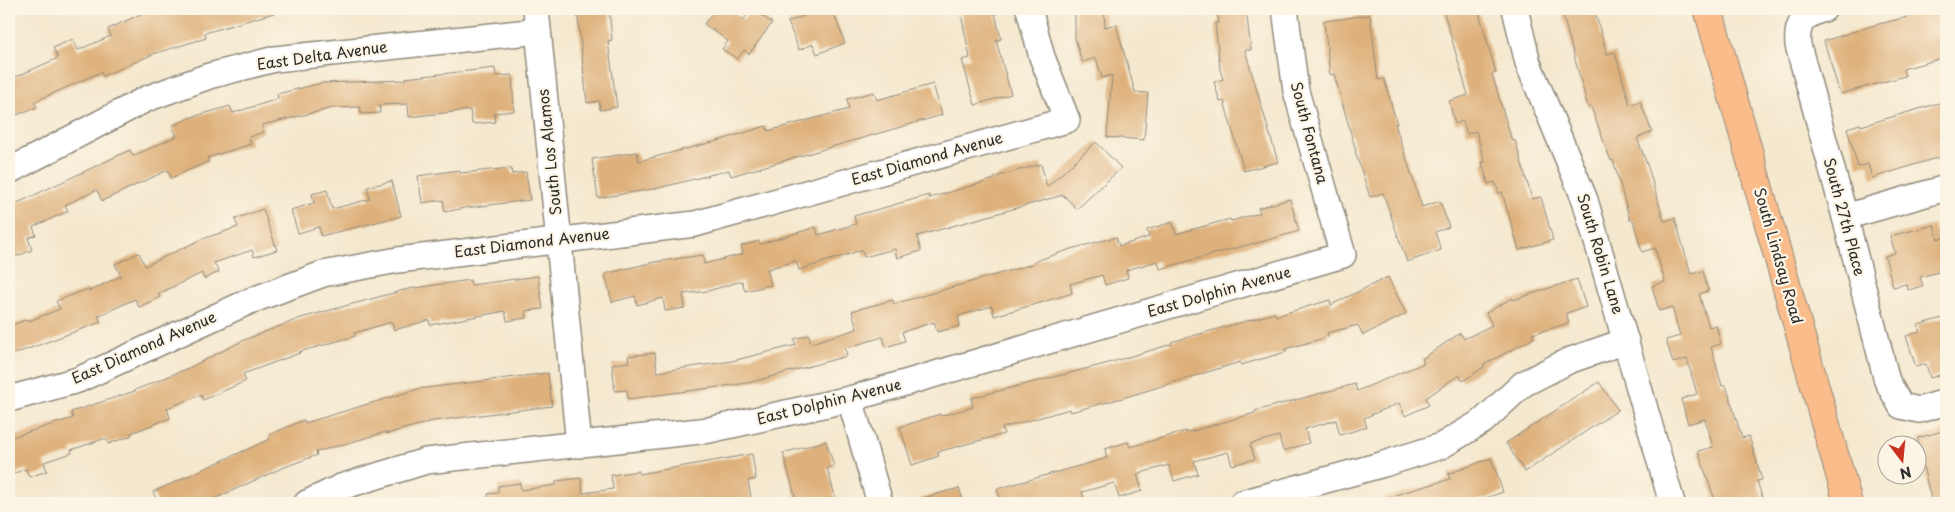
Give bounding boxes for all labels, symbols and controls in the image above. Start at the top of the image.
street label: East Delta Avenue [255,34,388,75]
street label: South Fontana [1286,79,1335,187]
street label: South Los Alamos [530,88,567,216]
street label: East Diamond Avenue [848,125,1005,190]
street label: South 27th Place [1819,155,1872,278]
street label: South Lindsay Road [1749,185,1810,326]
street label: South Robin Lane [1572,190,1631,317]
street label: East Diamond Avenue [453,221,611,262]
street label: East Dolphin Avenue [1144,259,1293,322]
street label: East Diamond Avenue [67,304,219,389]
street label: East Dolphin Avenue [754,371,903,430]
north arrow [1878,434,1928,484]
text: N [1897,461,1914,485]

